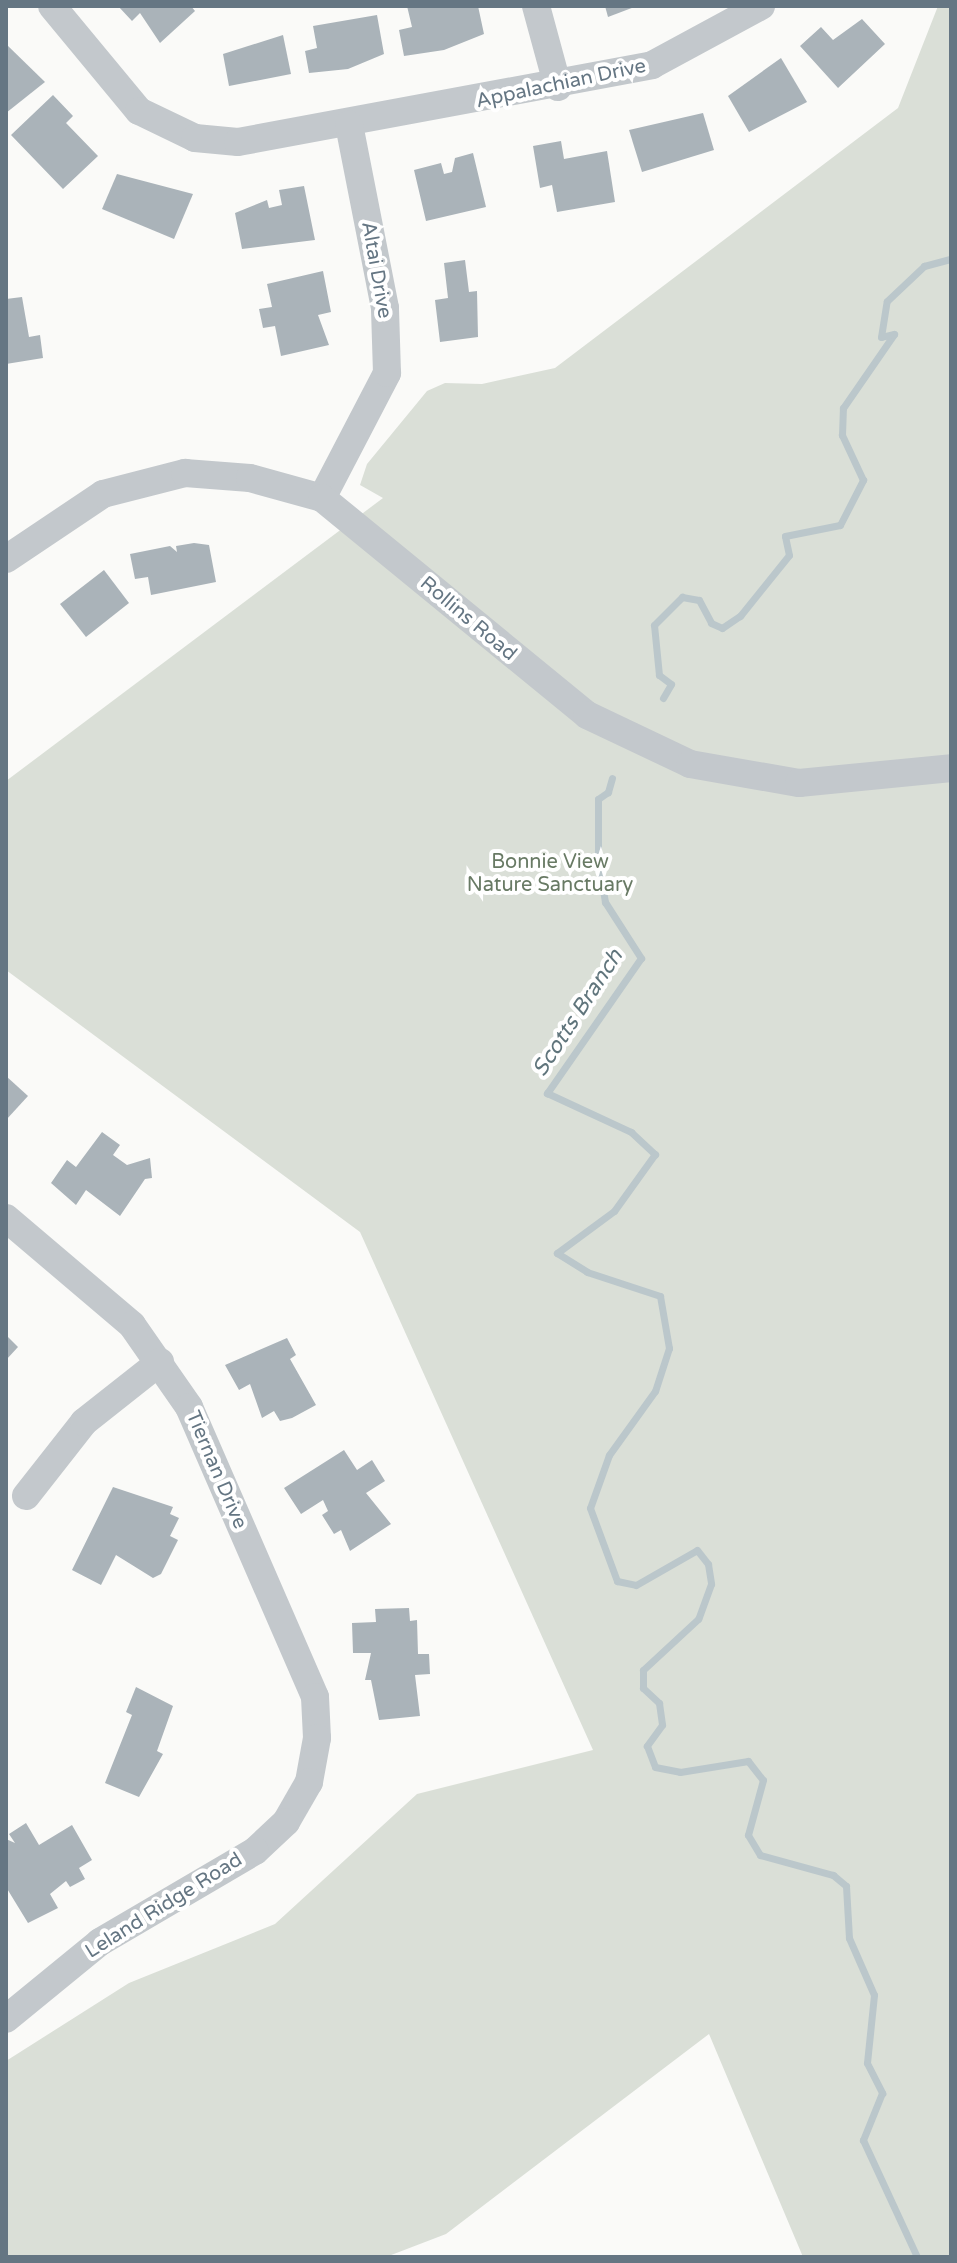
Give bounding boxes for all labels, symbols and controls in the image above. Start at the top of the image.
street label: Appalachian Drive [474,54,648,114]
street label: Altai Drive [356,220,396,320]
street label: Rollins Road [415,572,521,666]
park label: Bonnie View Nature Sanctuary [467,851,633,898]
water label: Scotts Branch [527,945,629,1081]
street label: Tiernan Drive [180,1407,252,1533]
street label: Leland Ridge Road [81,1848,247,1964]

